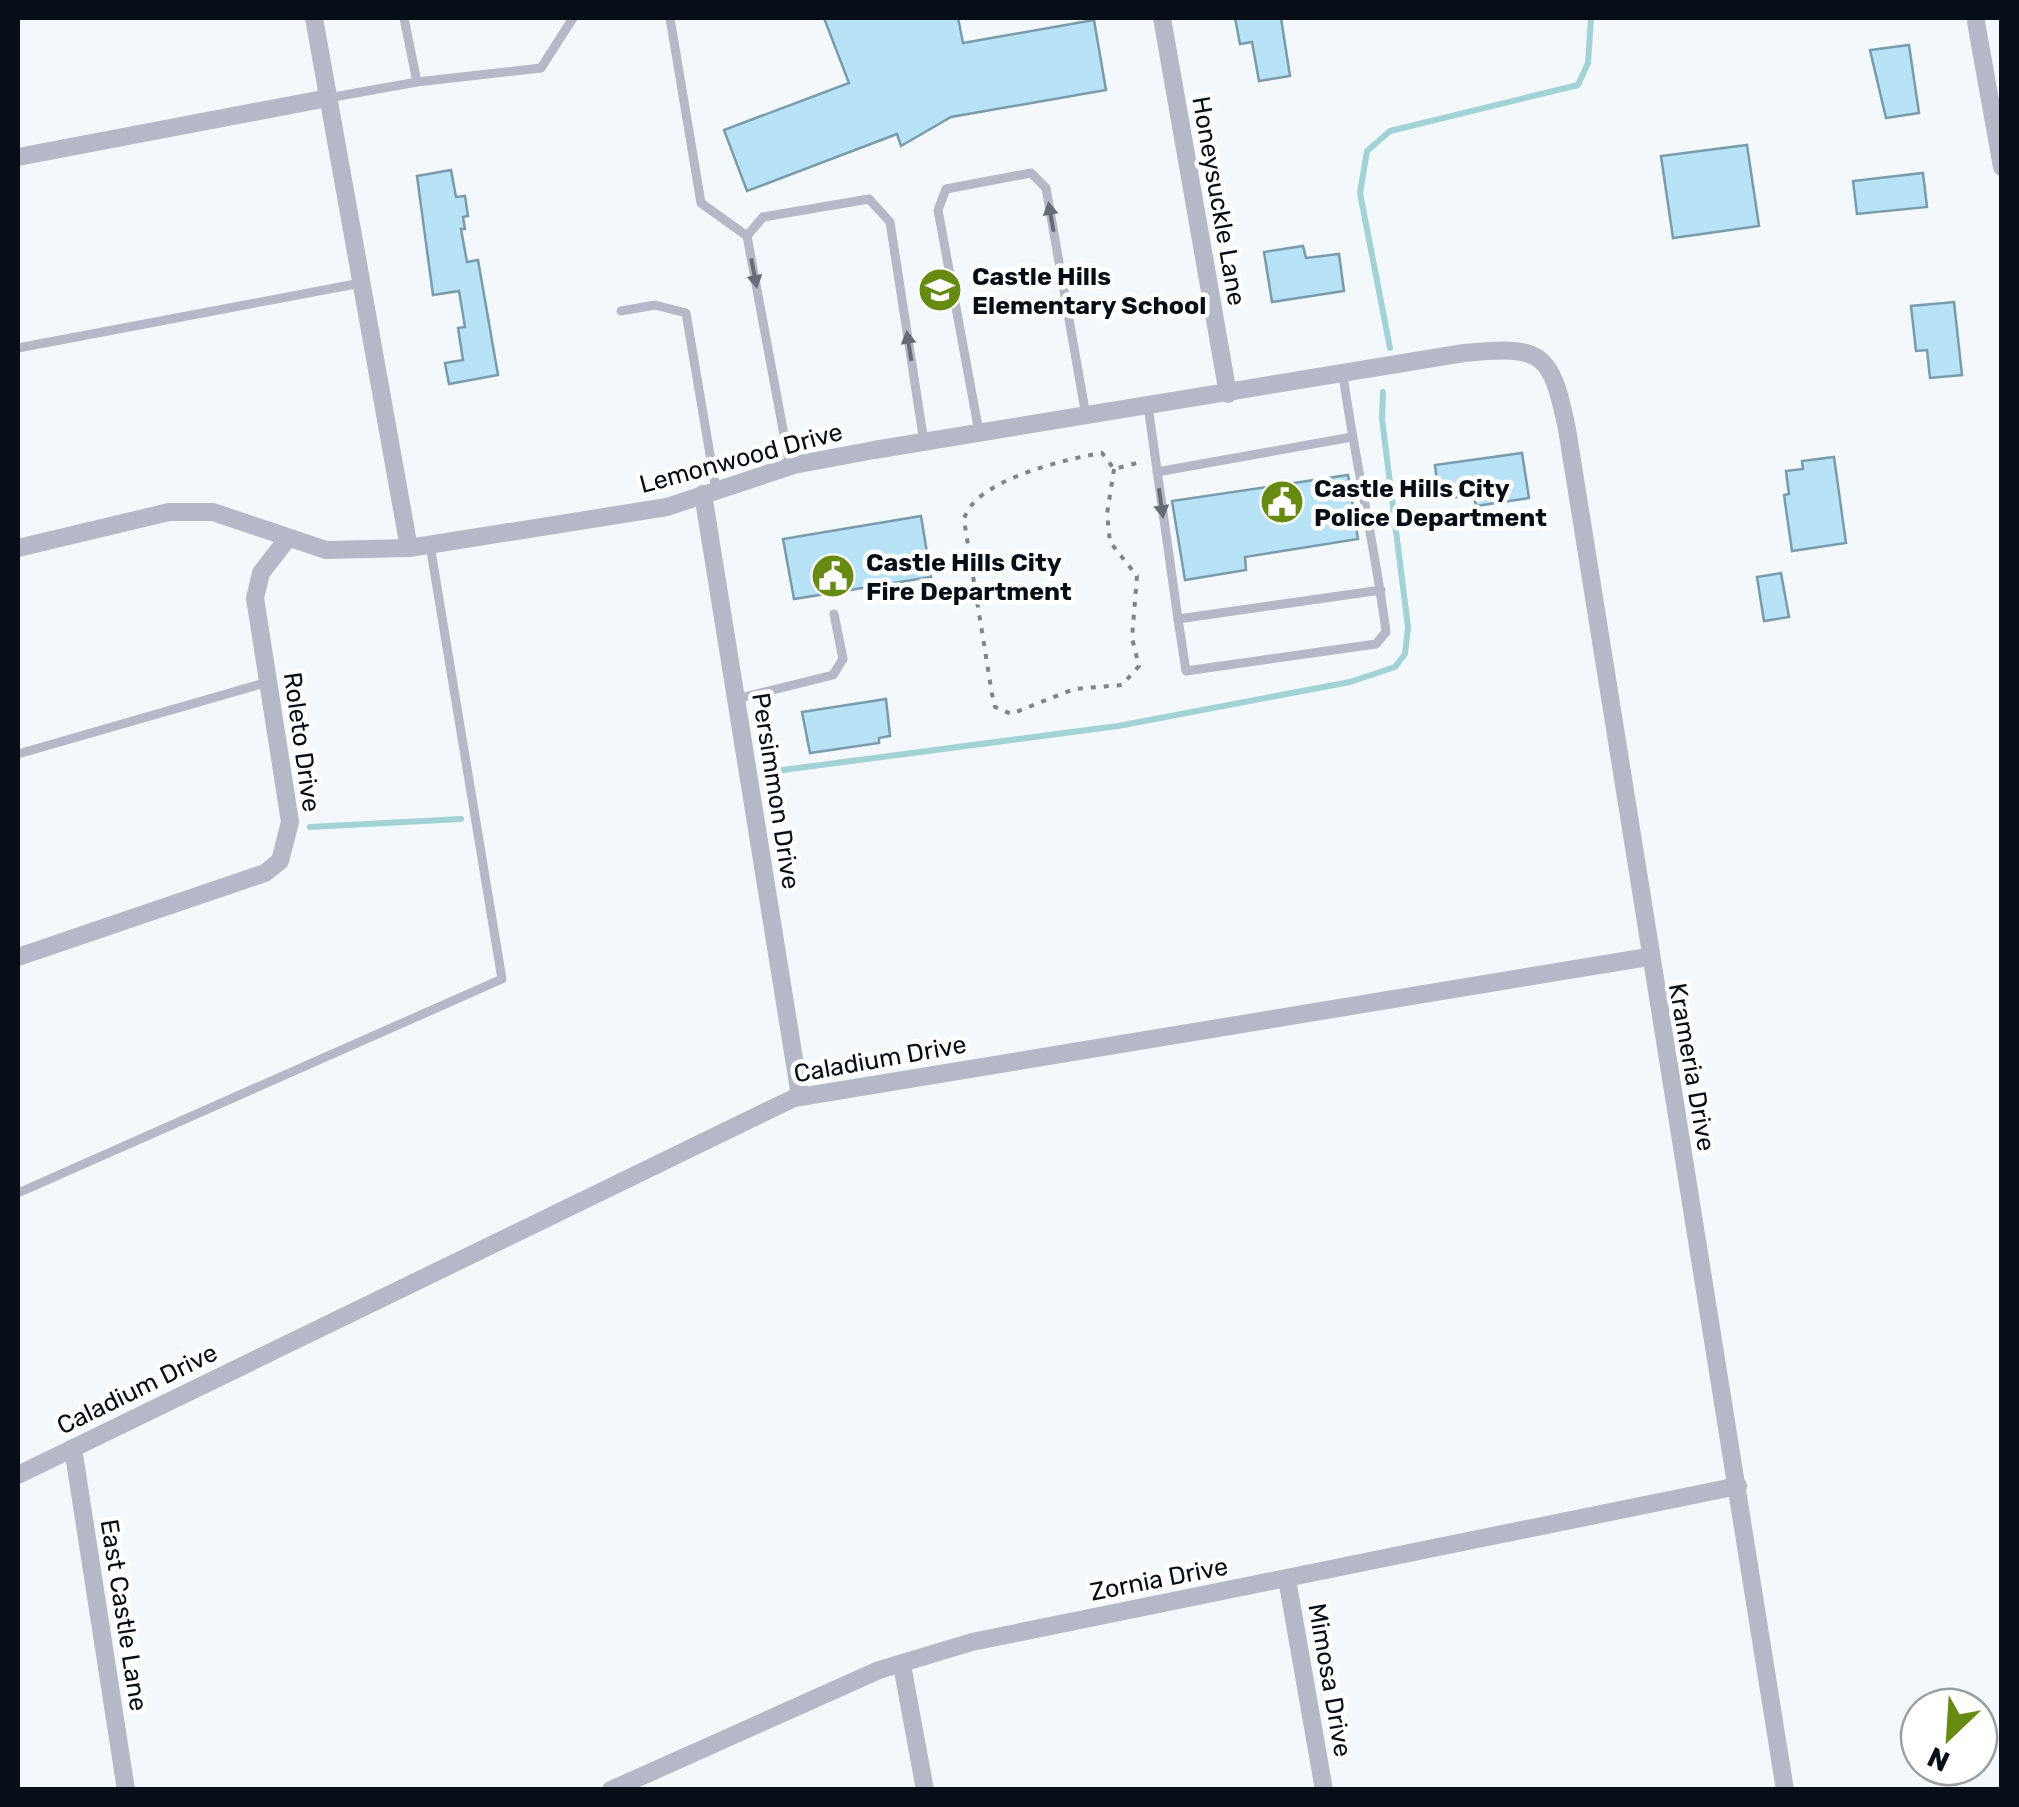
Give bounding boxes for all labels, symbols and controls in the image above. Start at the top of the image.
street label: Honeysuckle Lane [1186,94,1252,308]
one-way arrow [1043,201,1058,232]
one-way arrow [747,257,762,289]
place label: Castle Hills Elementary School [972,262,1206,320]
school or university icon: Castle Hills Elementary School [917,267,963,313]
one-way arrow [901,330,916,361]
street label: Lemonwood Drive [636,417,846,499]
place label: Castle Hills City Police Department [1314,474,1547,532]
public building icon: Castle Hills City Police Department [1259,479,1305,525]
one-way arrow [1154,488,1170,519]
place label: Castle Hills City Fire Department [866,548,1072,606]
public building icon: Castle Hills City Fire Department [810,553,856,599]
street label: Roleto Drive [278,670,326,814]
street label: Persimmon Drive [746,691,806,891]
street label: Krameria Drive [1663,981,1721,1153]
street label: Caladium Drive [791,1030,969,1088]
street label: Caladium Drive [52,1338,222,1440]
street label: East Castle Lane [95,1517,153,1713]
street label: Zornia Drive [1088,1551,1230,1607]
street label: Mimosa Drive [1302,1601,1358,1759]
north arrow [1899,1687,1999,1787]
text: N [1923,1740,1955,1778]

